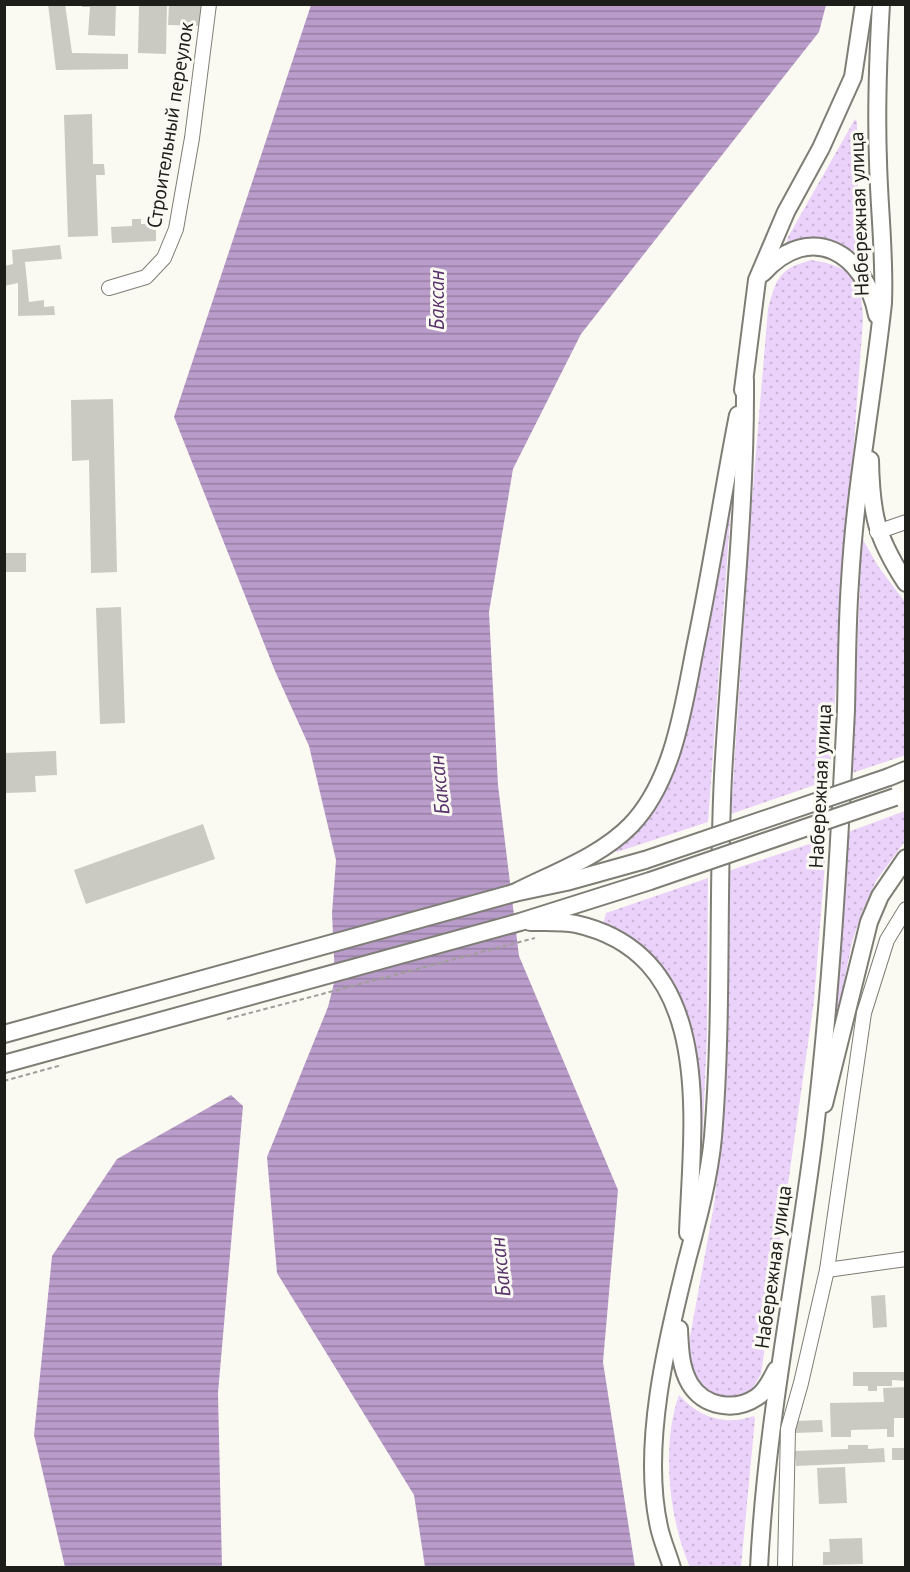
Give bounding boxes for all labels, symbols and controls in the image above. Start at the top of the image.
street label: Строительный переулок [141,20,199,230]
street label: Набережная улица [843,131,875,297]
water label: Баксан [423,270,450,330]
street label: Набережная улица [803,703,837,869]
water label: Баксан [422,754,456,816]
street label: Набережная улица [749,1184,797,1350]
water label: Баксан [483,1236,517,1298]

